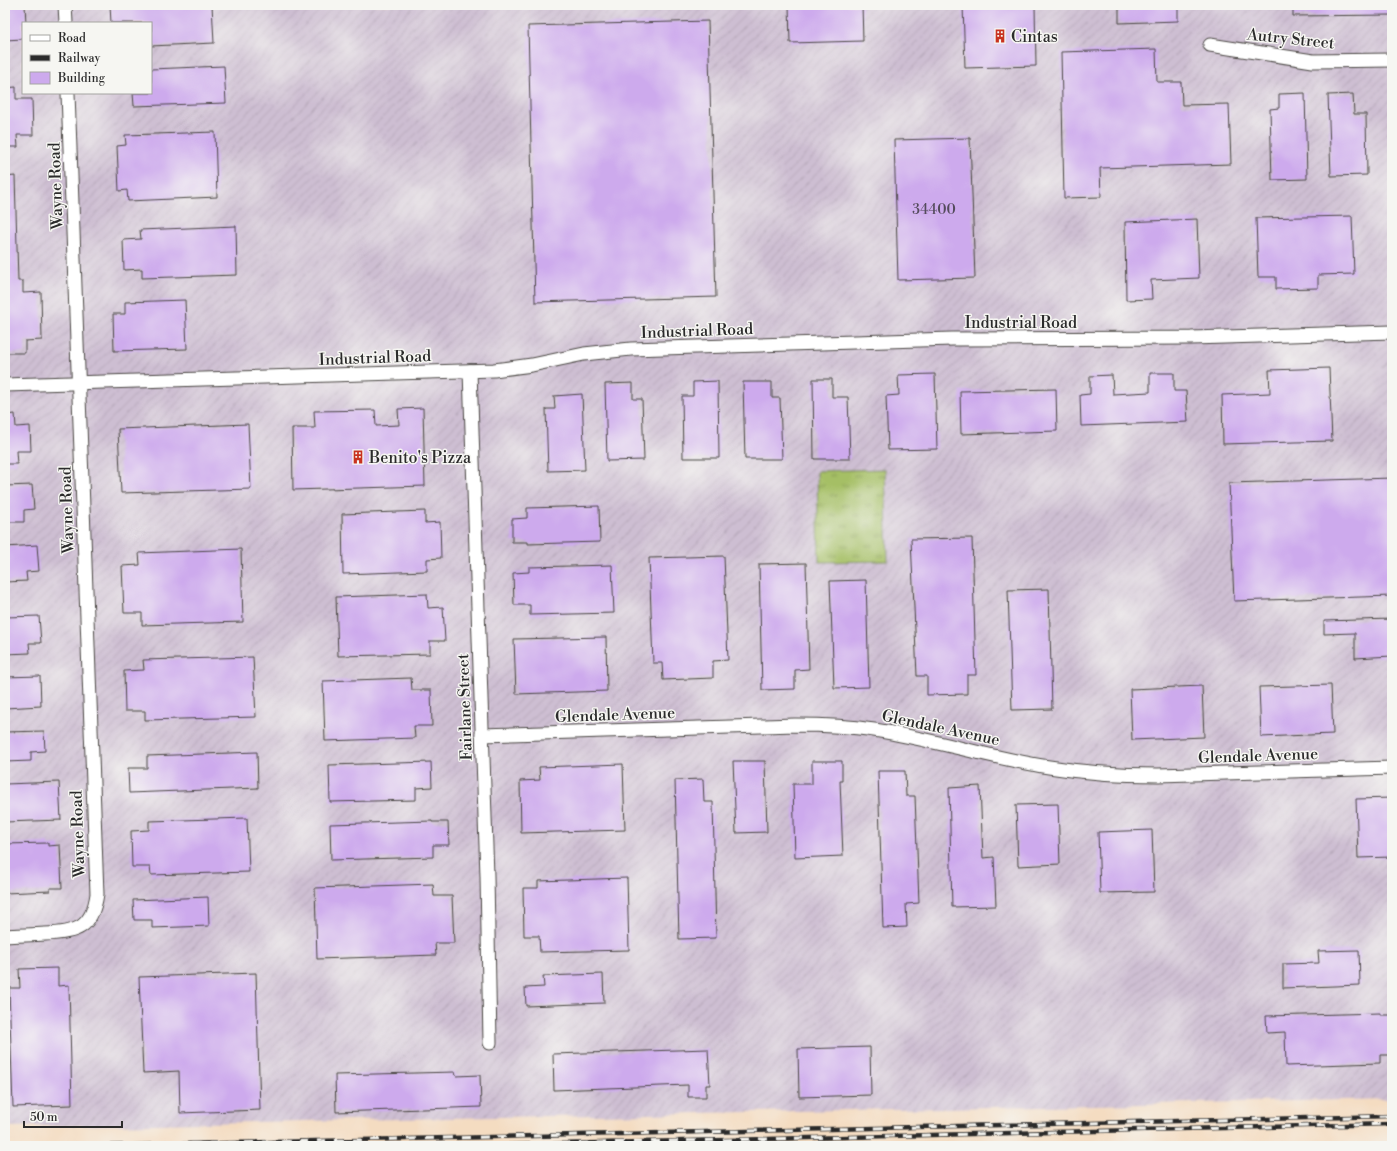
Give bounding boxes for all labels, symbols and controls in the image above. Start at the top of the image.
legend [22,22,152,94]
street label: Autry Street [1245,24,1336,54]
place label: Cintas [1011,27,1058,47]
building icon: Cintas [992,28,1008,44]
text: Road [58,31,86,46]
text: Railway [58,51,100,66]
text: Building [57,71,106,86]
street label: Wayne Road [44,142,68,231]
house number: 34400 [912,201,956,219]
street label: Industrial Road [965,313,1077,333]
street label: Industrial Road [641,319,754,343]
street label: Industrial Road [319,346,432,370]
place label: Benito's Pizza [368,448,472,468]
building icon: Benito's Pizza [350,449,366,465]
street label: Wayne Road [55,466,79,555]
street label: Fairlane Street [453,653,477,761]
street label: Glendale Avenue [555,703,675,727]
street label: Glendale Avenue [880,706,1002,750]
street label: Glendale Avenue [1198,744,1318,768]
street label: Wayne Road [66,790,90,879]
scale bar [24,1103,122,1129]
text: 50 m [30,1110,58,1125]

